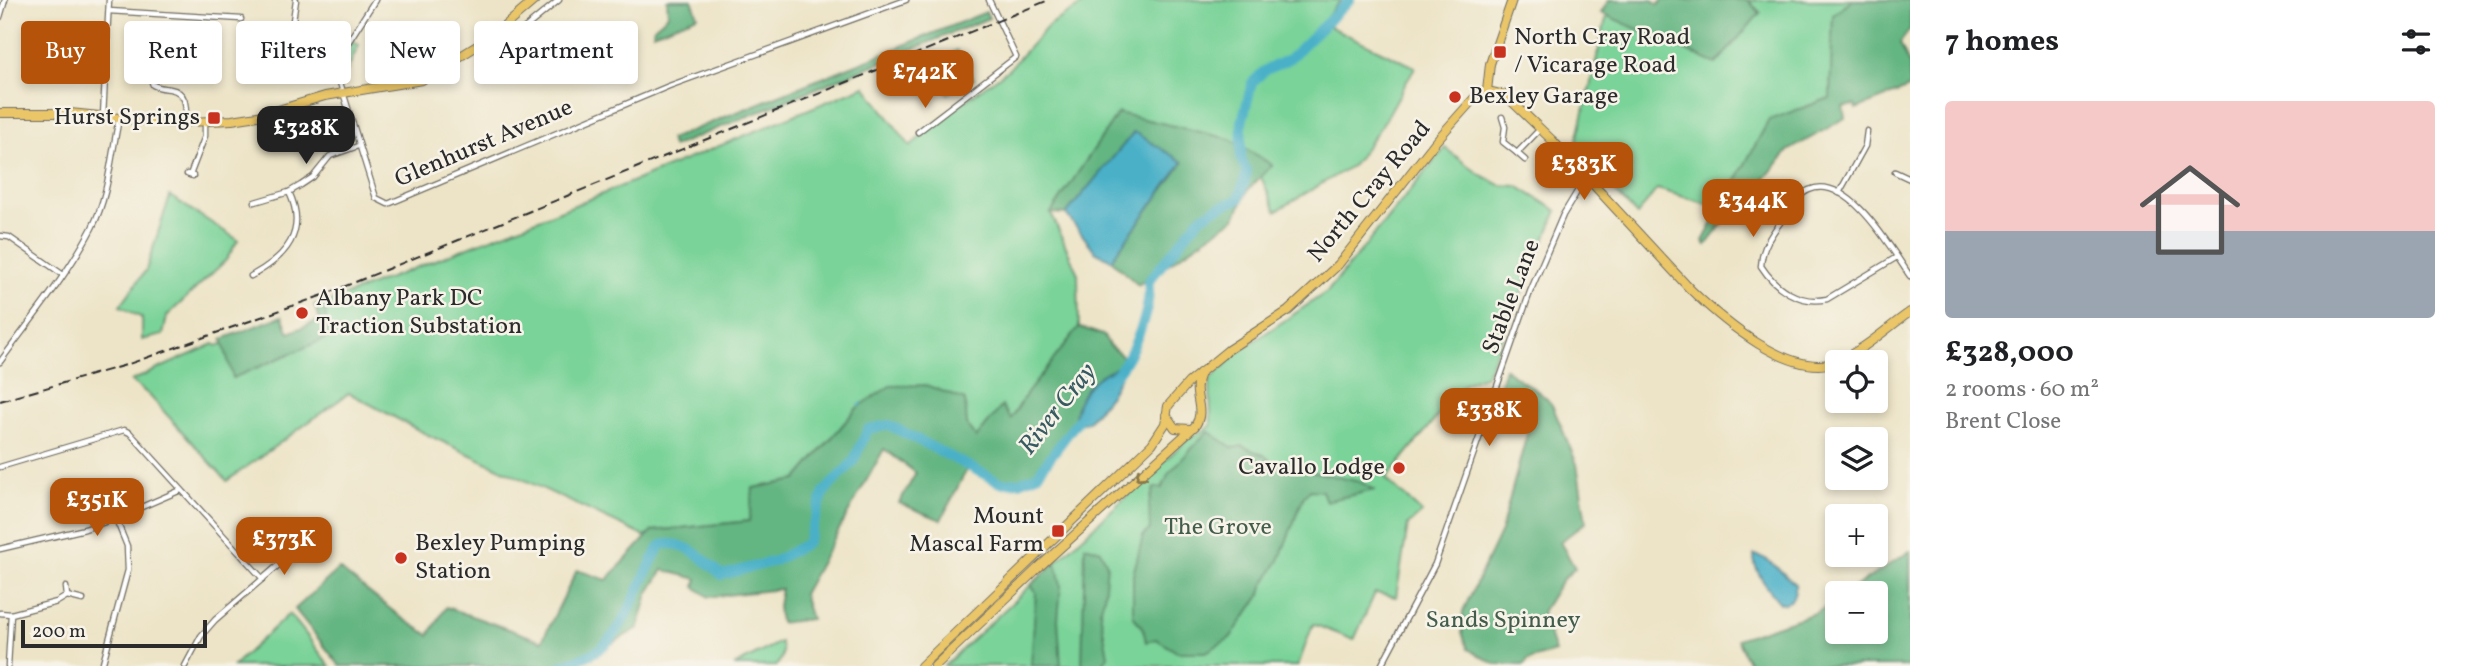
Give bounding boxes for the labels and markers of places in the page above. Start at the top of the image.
place label: North Cray Road / Vicarage Road [1514,21,1690,83]
marker: North Cray Road / Vicarage Road [1492,44,1508,60]
pin: £742K [876,50,974,110]
place label: Bexley Garage [1469,80,1618,114]
marker: Bexley Garage [1447,89,1463,105]
place label: Hurst Springs [54,101,200,135]
pin: £328K [257,106,355,166]
marker: Hurst Springs [206,110,222,126]
pin: £383K [1535,142,1633,202]
pin: £344K [1704,180,1802,239]
place label: Albany Park DC Traction Substation [316,282,522,344]
marker: Albany Park DC Traction Substation [294,305,310,321]
pin: £338K [1440,388,1538,448]
place label: Cavallo Lodge [1238,451,1385,485]
marker: Cavallo Lodge [1391,460,1407,476]
pin: £351K [48,478,146,538]
place label: Mount Mascal Farm [909,500,1044,562]
pin: £373K [235,518,333,577]
marker: Mount Mascal Farm [1050,523,1066,539]
place label: Bexley Pumping Station [415,527,586,589]
marker: Bexley Pumping Station [393,550,409,566]

